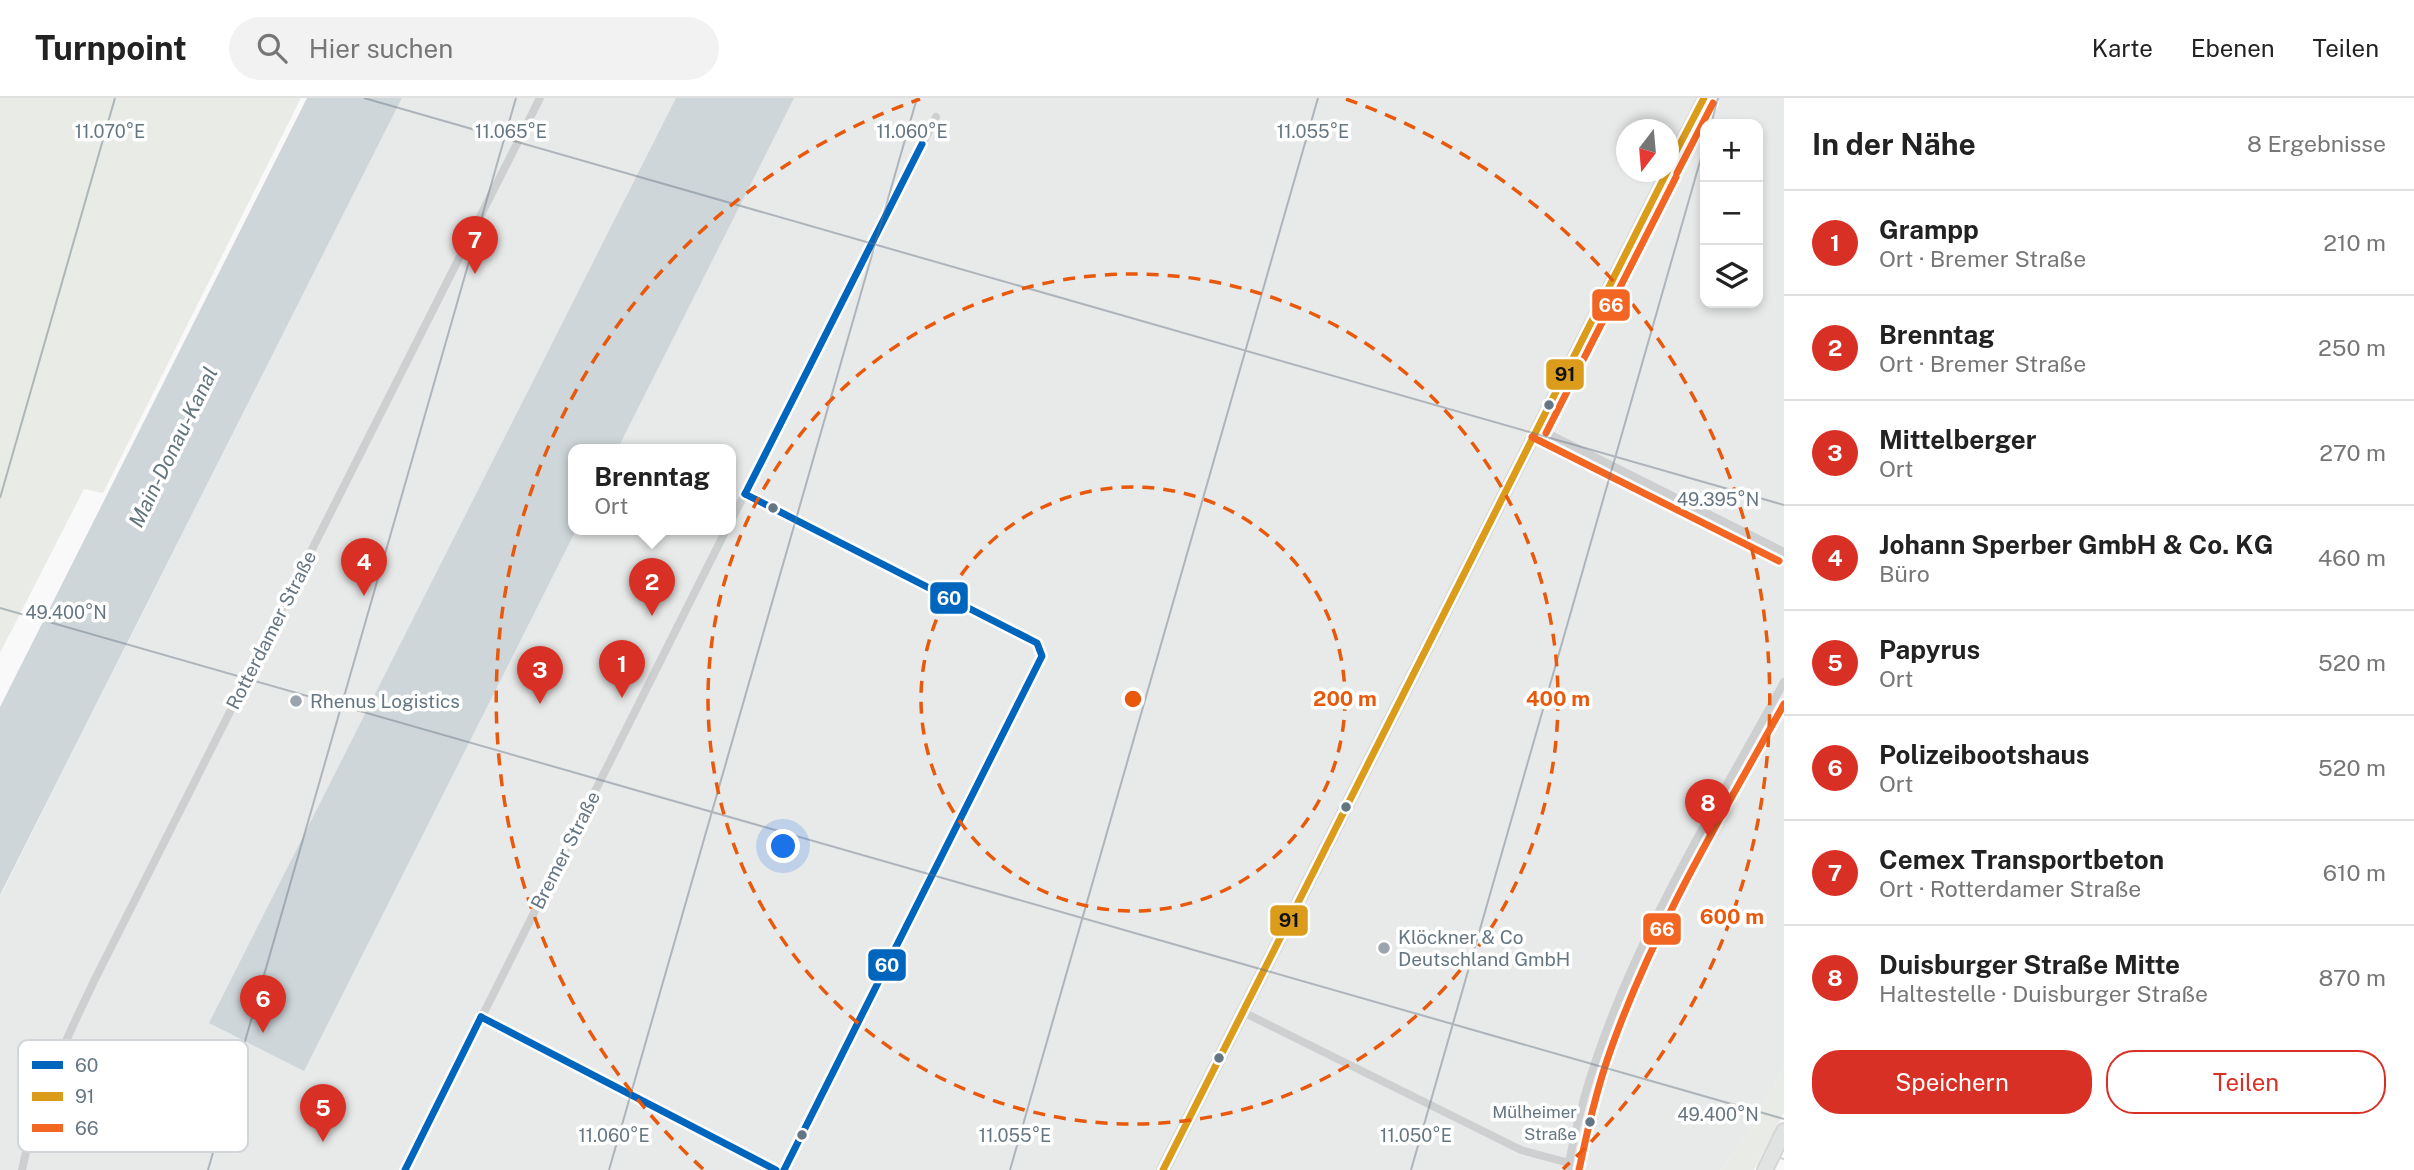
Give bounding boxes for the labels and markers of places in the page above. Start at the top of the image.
pin: 7 [452,216,498,274]
unlabelled marker [1542,398,1556,412]
unlabelled marker [766,501,780,515]
pin: 4 [341,538,387,596]
pin: 2 [629,558,675,616]
pin: 1 [599,640,645,698]
pin: 3 [517,646,563,704]
centre of rings [1121,687,1145,711]
place label: Rhenus Logistics [310,690,460,712]
marker: Rhenus Logistics [288,693,304,709]
pin: 8 [1685,779,1731,837]
unlabelled marker [1339,800,1353,814]
place label: Klöckner & Co Deutschland GmbH [1398,926,1570,970]
marker: Klöckner & Co Deutschland GmbH [1376,940,1392,956]
pin: 6 [240,975,286,1033]
unlabelled marker [1212,1051,1226,1065]
pin: 5 [300,1084,346,1142]
place label: Mülheimer Straße [1492,1102,1577,1144]
marker: Mülheimer Straße [1583,1115,1597,1129]
unlabelled marker [795,1128,809,1142]

